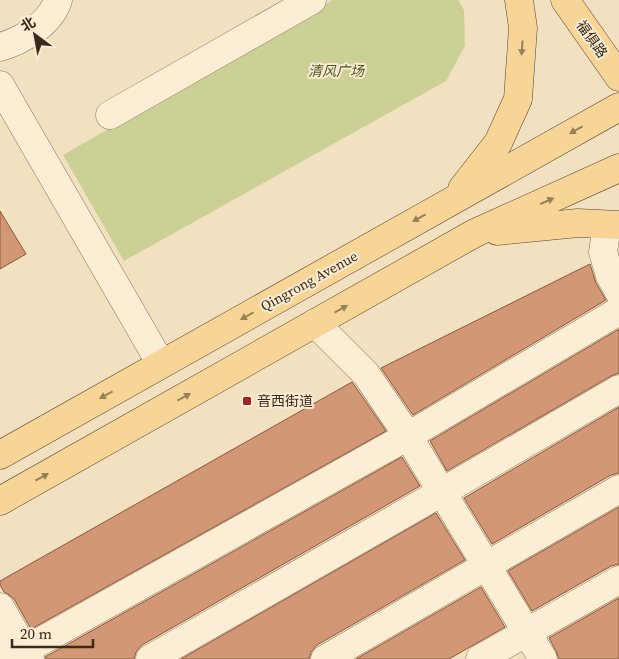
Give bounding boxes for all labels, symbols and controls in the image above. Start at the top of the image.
north arrow [10,10,60,60]
text: 北 [17,12,39,36]
street label: 福俱路 [572,16,612,62]
one-way arrow [517,41,525,57]
park label: 清风广场 [308,61,365,81]
one-way arrow [569,126,584,134]
one-way arrow [540,197,554,205]
one-way arrow [413,214,426,223]
street label: Qingrong Avenue [257,246,361,316]
one-way arrow [334,305,348,313]
one-way arrow [241,311,254,320]
one-way arrow [99,391,113,400]
place label: 音西街道 [257,391,313,411]
one-way arrow [177,393,191,401]
marker: 音西街道 [241,395,253,407]
one-way arrow [35,473,50,481]
scale bar [12,616,94,648]
text: 20 m [20,623,52,644]

